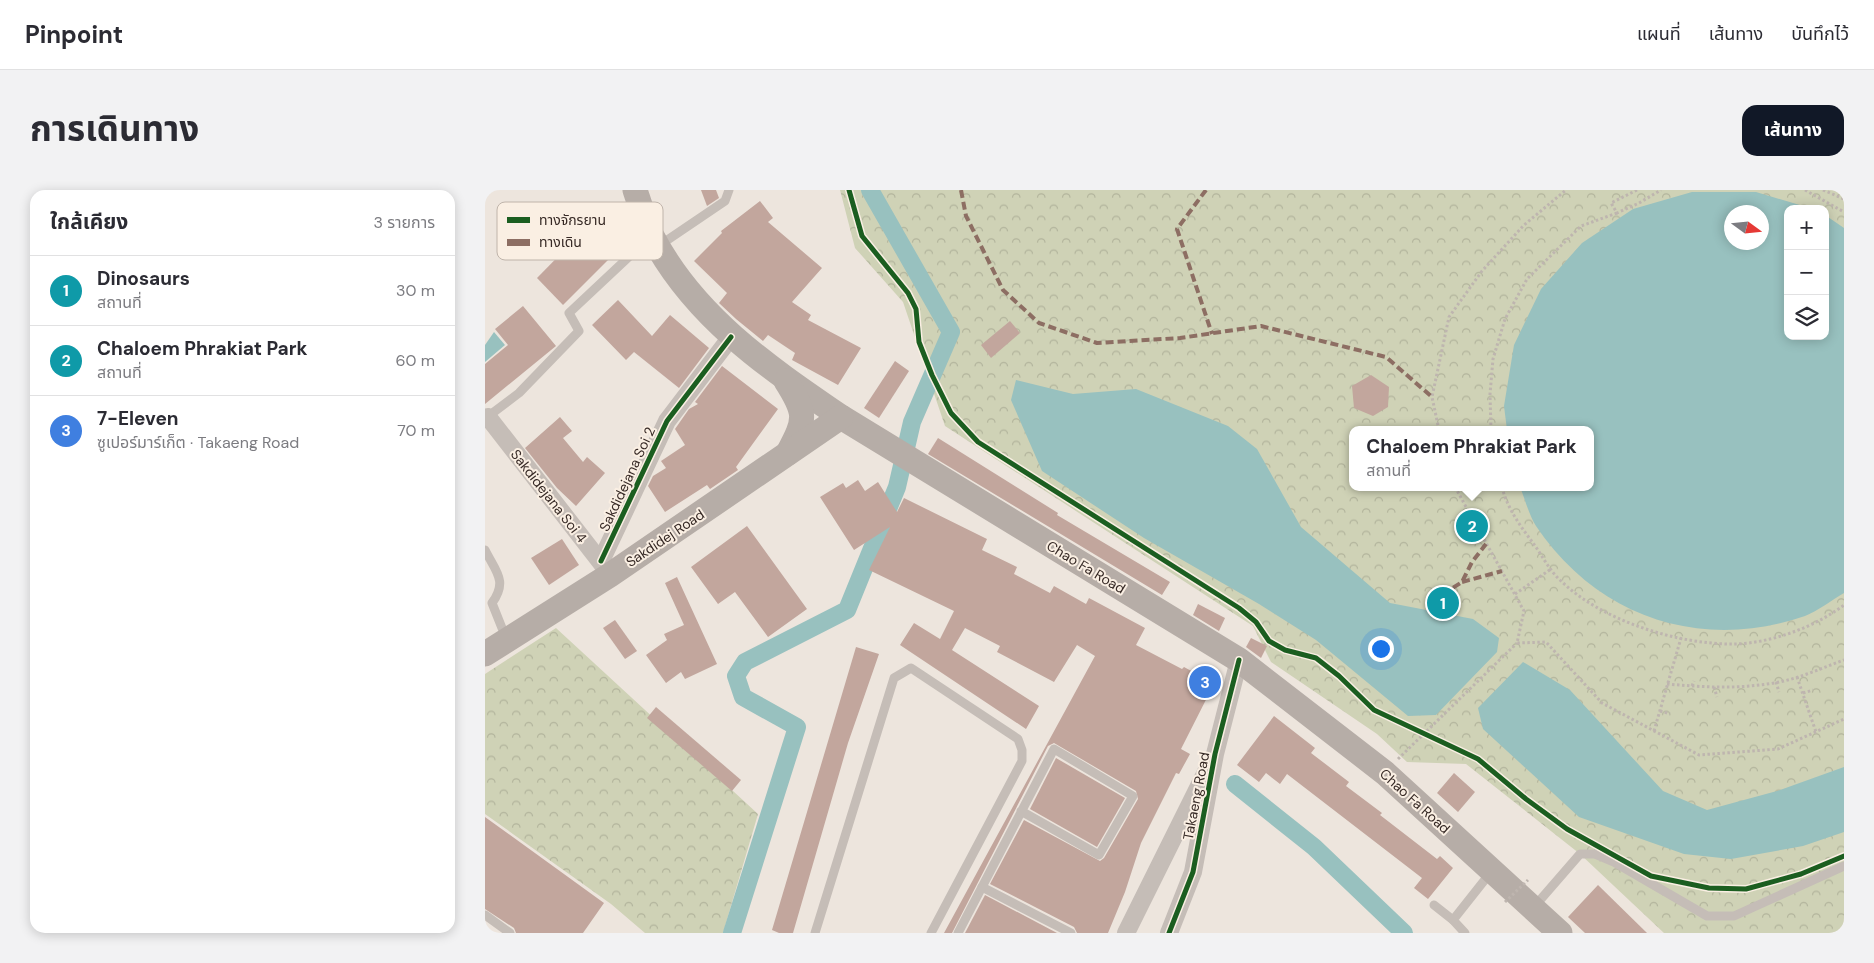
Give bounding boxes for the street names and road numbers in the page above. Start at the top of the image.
street label: Sakdidejana Soi 2 [595,424,659,534]
street label: Sakdidejana Soi 4 [507,446,591,547]
street label: Sakdidej Road [622,505,708,571]
street label: Chao Fa Road [1043,536,1129,598]
street label: Takaeng Road [1179,751,1213,841]
street label: Chao Fa Road [1376,765,1454,837]

